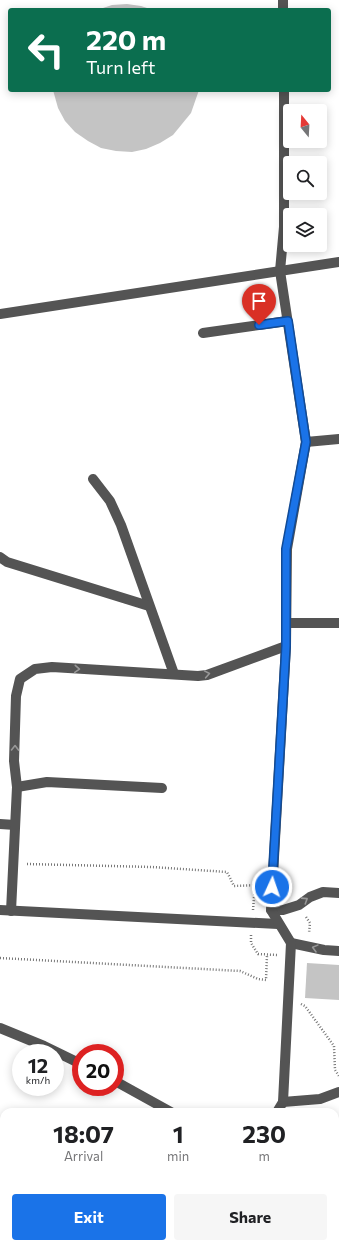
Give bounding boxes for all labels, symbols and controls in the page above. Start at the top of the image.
text: 220 m [86,22,166,56]
icon: left [20,24,72,76]
text: Turn left [86,56,155,78]
north arrow [283,104,327,148]
map controls [283,104,327,252]
button: search [283,156,327,200]
button: layers [283,208,327,252]
pin [242,284,276,325]
icon: arrive [248,290,270,312]
one-way arrow [74,664,80,673]
one-way arrow [204,671,210,679]
one-way arrow [11,745,19,751]
position arrow [251,866,293,908]
one-way arrow [301,898,308,905]
one-way arrow [312,944,319,953]
speed limit sign: 20 [72,1044,124,1096]
text: 12 [28,1053,48,1077]
text: km/h [26,1074,50,1086]
text: 18:07 [53,1119,114,1148]
text: 1 [173,1119,184,1148]
text: 230 [242,1119,286,1148]
text: Arrival [64,1148,103,1164]
text: min [167,1148,189,1164]
text: m [258,1148,270,1164]
button: Exit [12,1194,166,1240]
button: Share [174,1194,327,1240]

